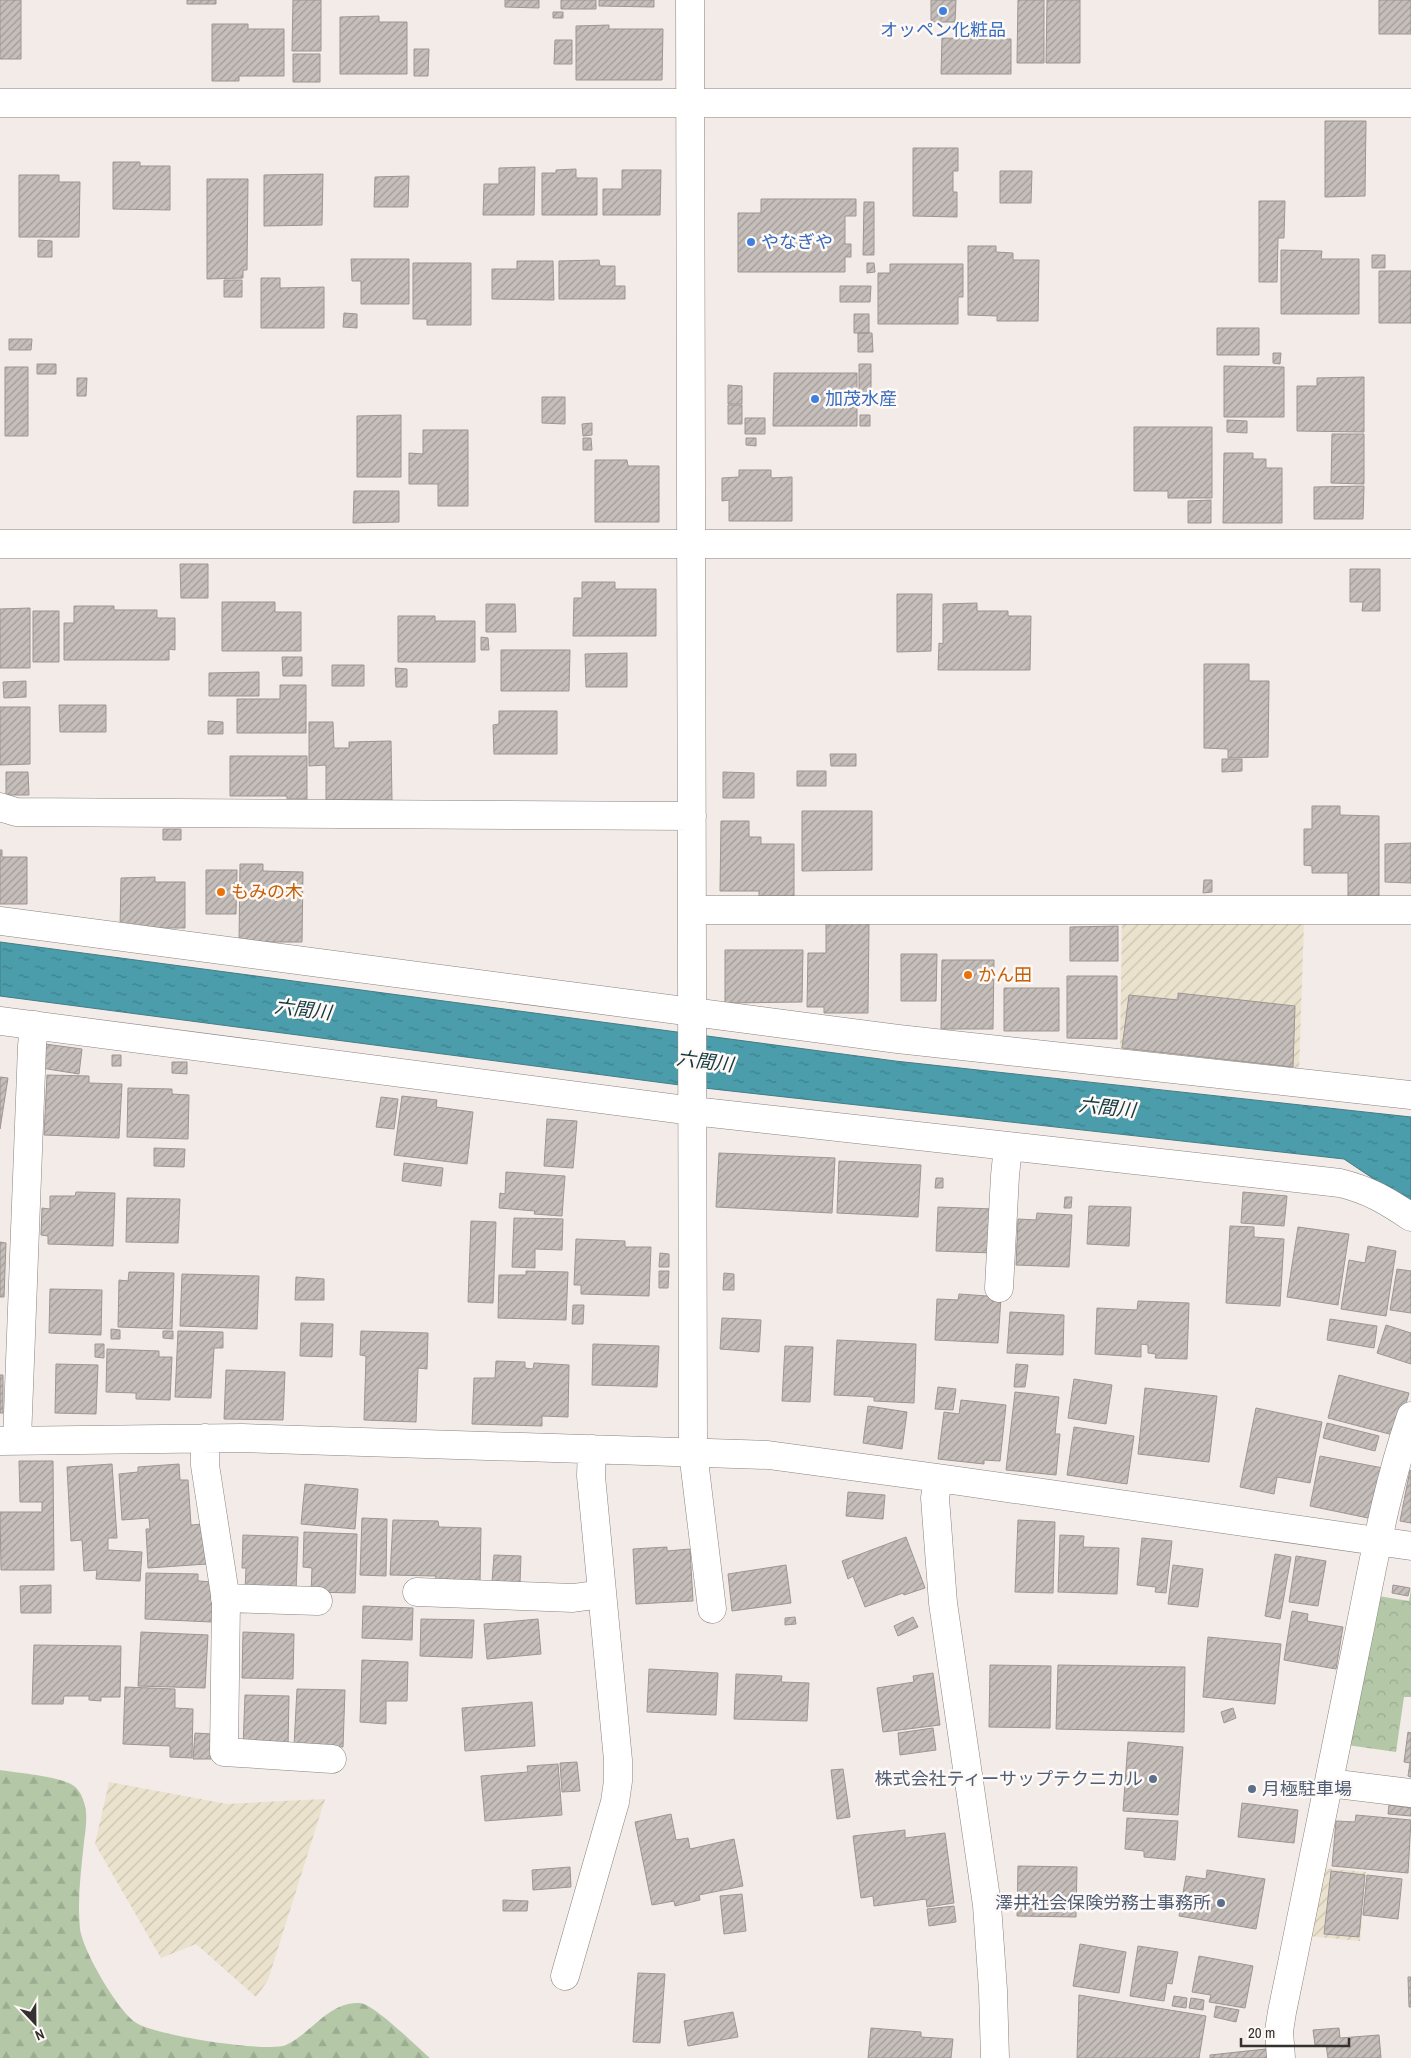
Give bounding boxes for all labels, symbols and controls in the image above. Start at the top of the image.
marker: オッペン化粧品 [937,5,949,17]
place label: オッペン化粧品 [880,17,1006,42]
place label: やなぎや [761,229,833,254]
marker: やなぎや [745,236,757,248]
place label: 加茂水産 [825,386,897,411]
marker: 加茂水産 [809,393,821,405]
place label: もみの木 [231,879,303,904]
marker: もみの木 [215,886,227,898]
place label: かん田 [978,962,1032,987]
marker: かん田 [962,969,974,981]
water label: 六間川 [273,993,335,1026]
water label: 六間川 [675,1045,737,1078]
water label: 六間川 [1077,1091,1139,1123]
place label: 株式会社ティーサップテクニカル [874,1766,1143,1791]
marker: 株式会社ティーサップテクニカル [1147,1773,1159,1785]
place label: 月極駐車場 [1262,1776,1352,1801]
marker: 月極駐車場 [1246,1783,1258,1795]
place label: 澤井社会保険労務士事務所 [995,1890,1211,1915]
marker: 澤井社会保険労務士事務所 [1215,1897,1227,1909]
north arrow [10,1998,60,2048]
scale bar [1241,2016,1348,2048]
text: 20 m [1248,2022,1275,2043]
text: N [33,2025,47,2045]

